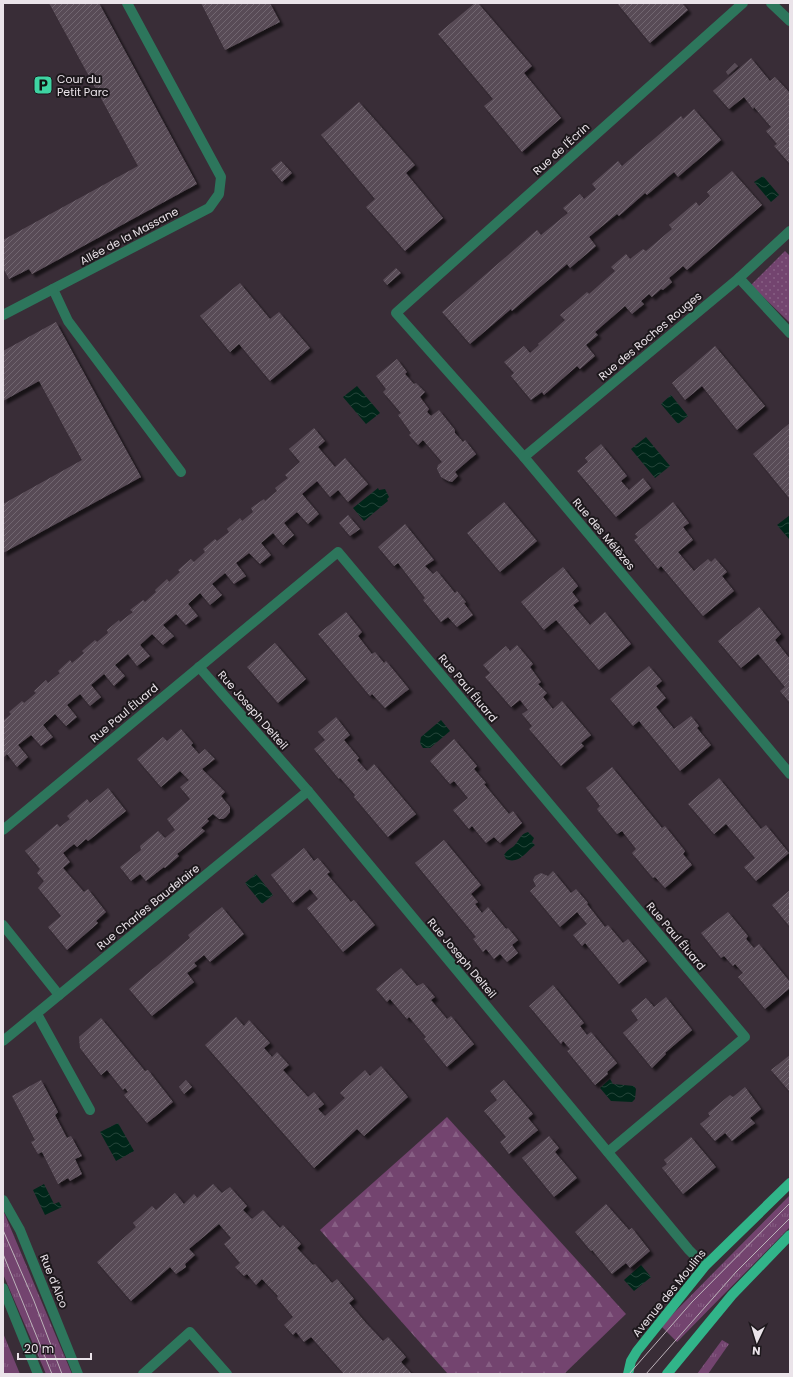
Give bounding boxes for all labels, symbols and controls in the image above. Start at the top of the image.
place label: Cour du Petit Parc [57,71,109,100]
parking icon: Cour du Petit Parc [32,74,54,96]
street label: Rue de l'Écrin [529,119,593,179]
street label: Allée de la Massane [77,203,181,269]
street label: Rue des Roches Rouges [595,288,705,384]
street label: Rue des Mélèzes [569,494,639,574]
street label: Rue Paul Éluard [435,651,501,725]
street label: Rue Joseph Delteil [214,667,292,753]
street label: Rue Paul Éluard [87,680,161,746]
street label: Rue Charles Baudelaire [93,860,203,953]
street label: Rue Paul Éluard [643,899,709,973]
street label: Rue Joseph Delteil [424,915,500,1001]
street label: Avenue des Moulins [629,1245,710,1340]
street label: Rue d'Alco [36,1252,72,1310]
north arrow [737,1321,777,1361]
scale bar [18,1335,91,1361]
text: 20 m [24,1340,54,1357]
text: N [752,1343,761,1359]

